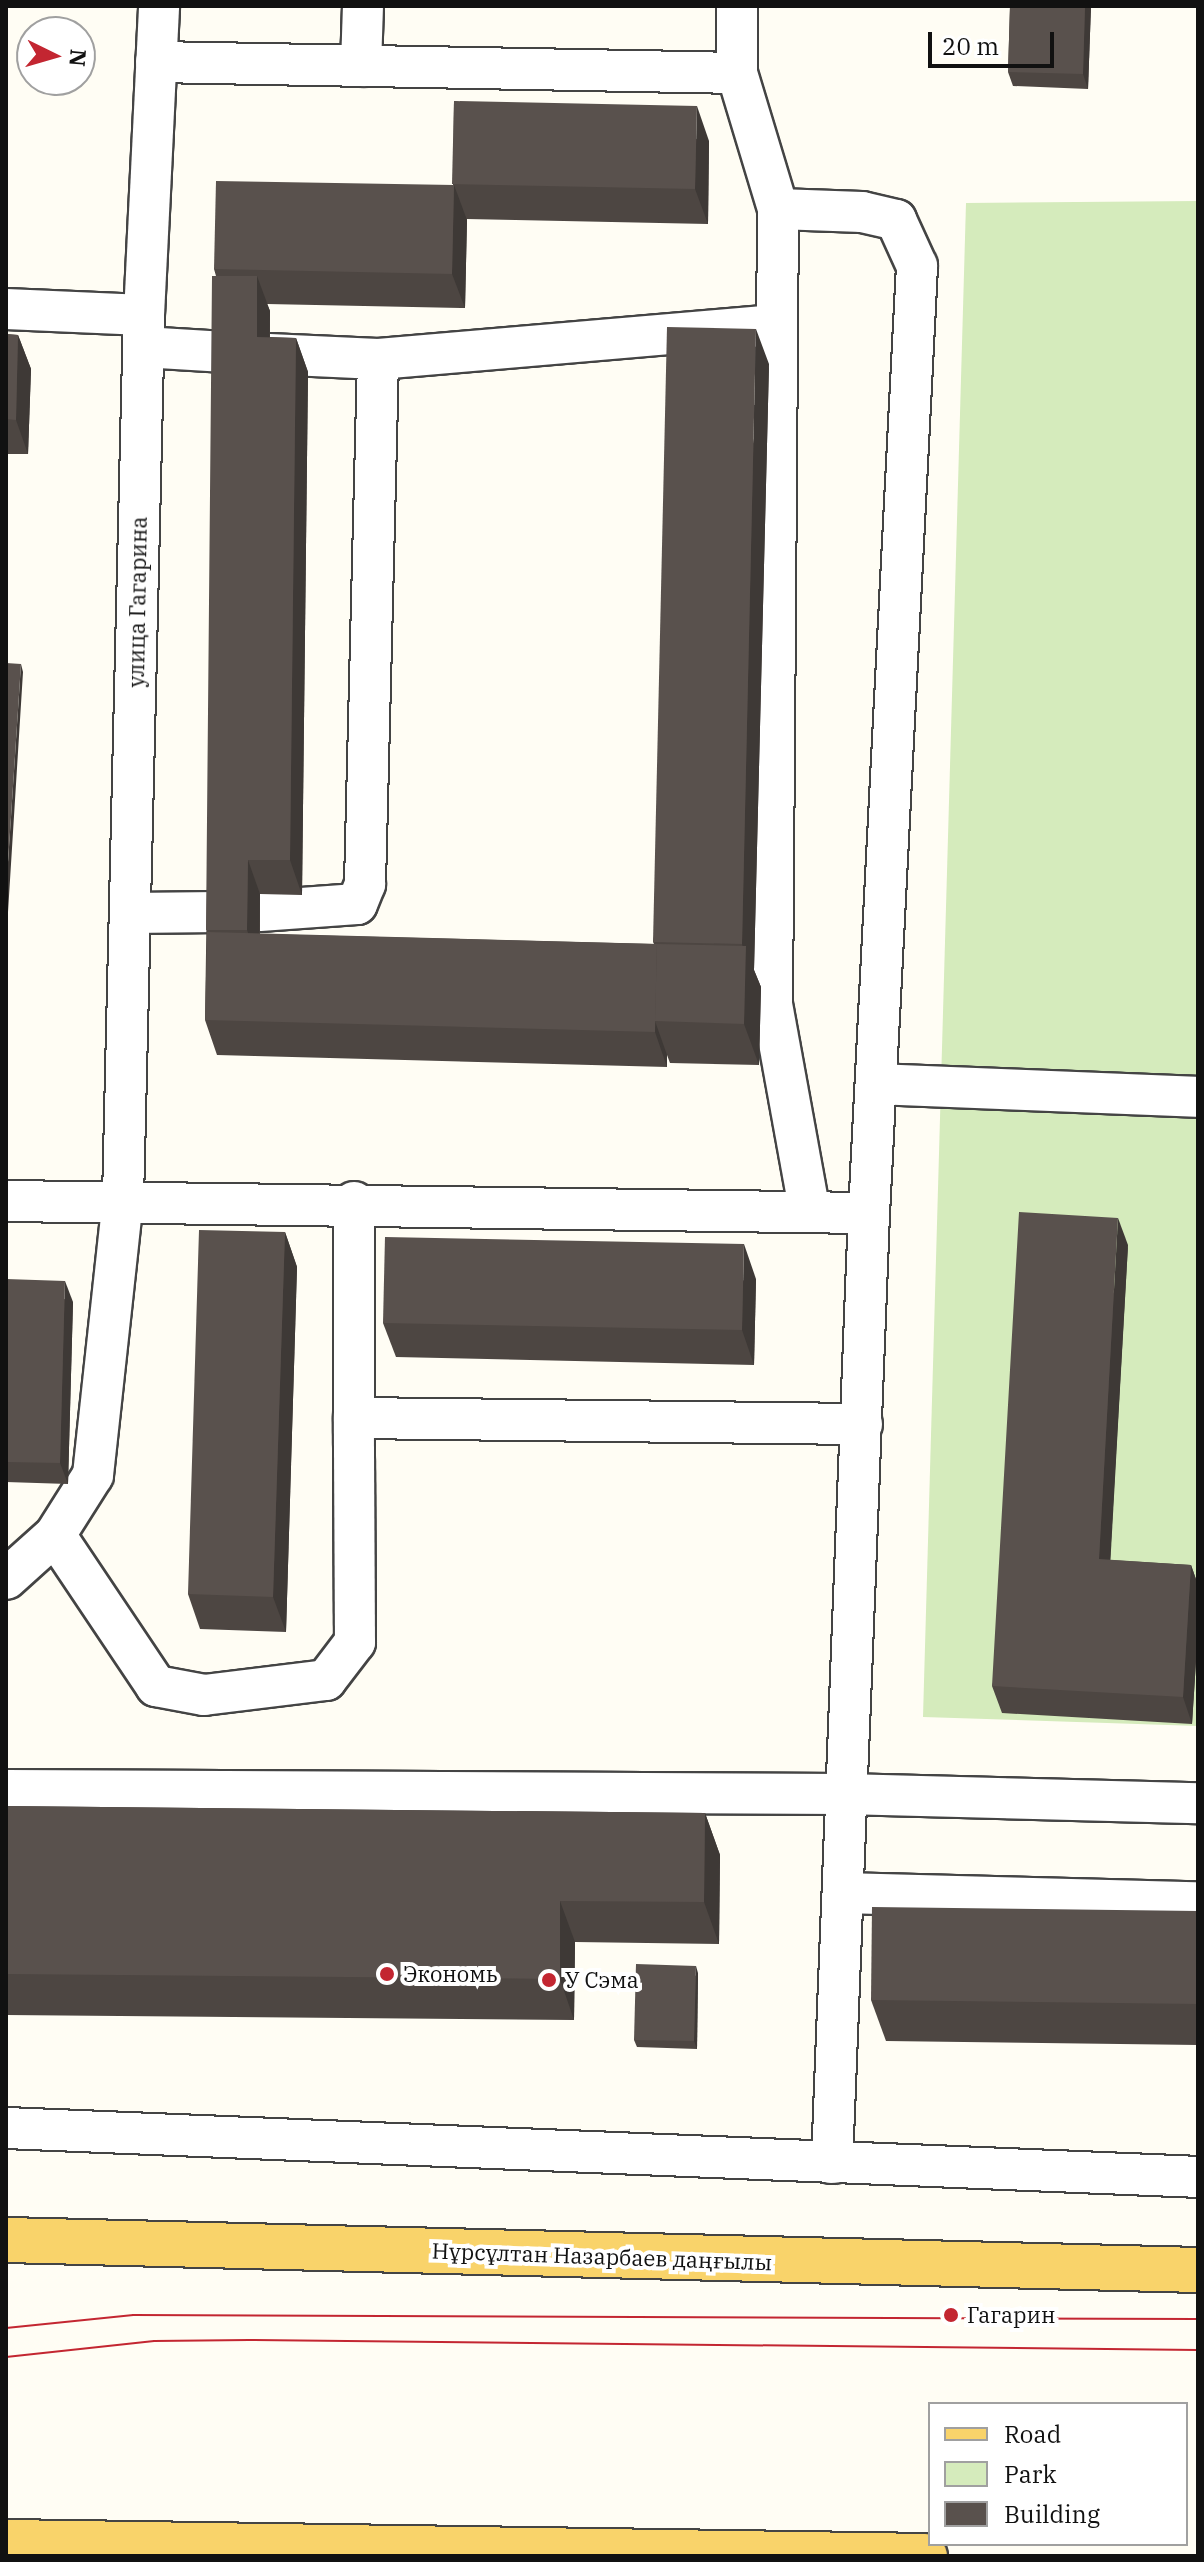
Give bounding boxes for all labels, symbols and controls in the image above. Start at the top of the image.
north arrow [16,16,96,96]
scale bar [932,16,1058,66]
text: 20 m [942,30,999,62]
text: N [63,48,94,68]
street label: улица Гагарина [122,516,152,688]
place label: Экономь [403,1961,498,1987]
marker: Экономь [378,1965,396,1983]
place label: У Сэма [565,1967,639,1993]
marker: У Сэма [540,1971,558,1989]
street label: Нұрсұлтан Назарбаев даңғылы [431,2237,773,2275]
place label: Гагарин [967,2302,1056,2328]
marker: Гагарин [942,2306,960,2324]
legend [928,2402,1188,2546]
text: Road [1004,2418,1061,2450]
text: Park [1004,2458,1056,2490]
text: Building [1004,2498,1100,2530]

